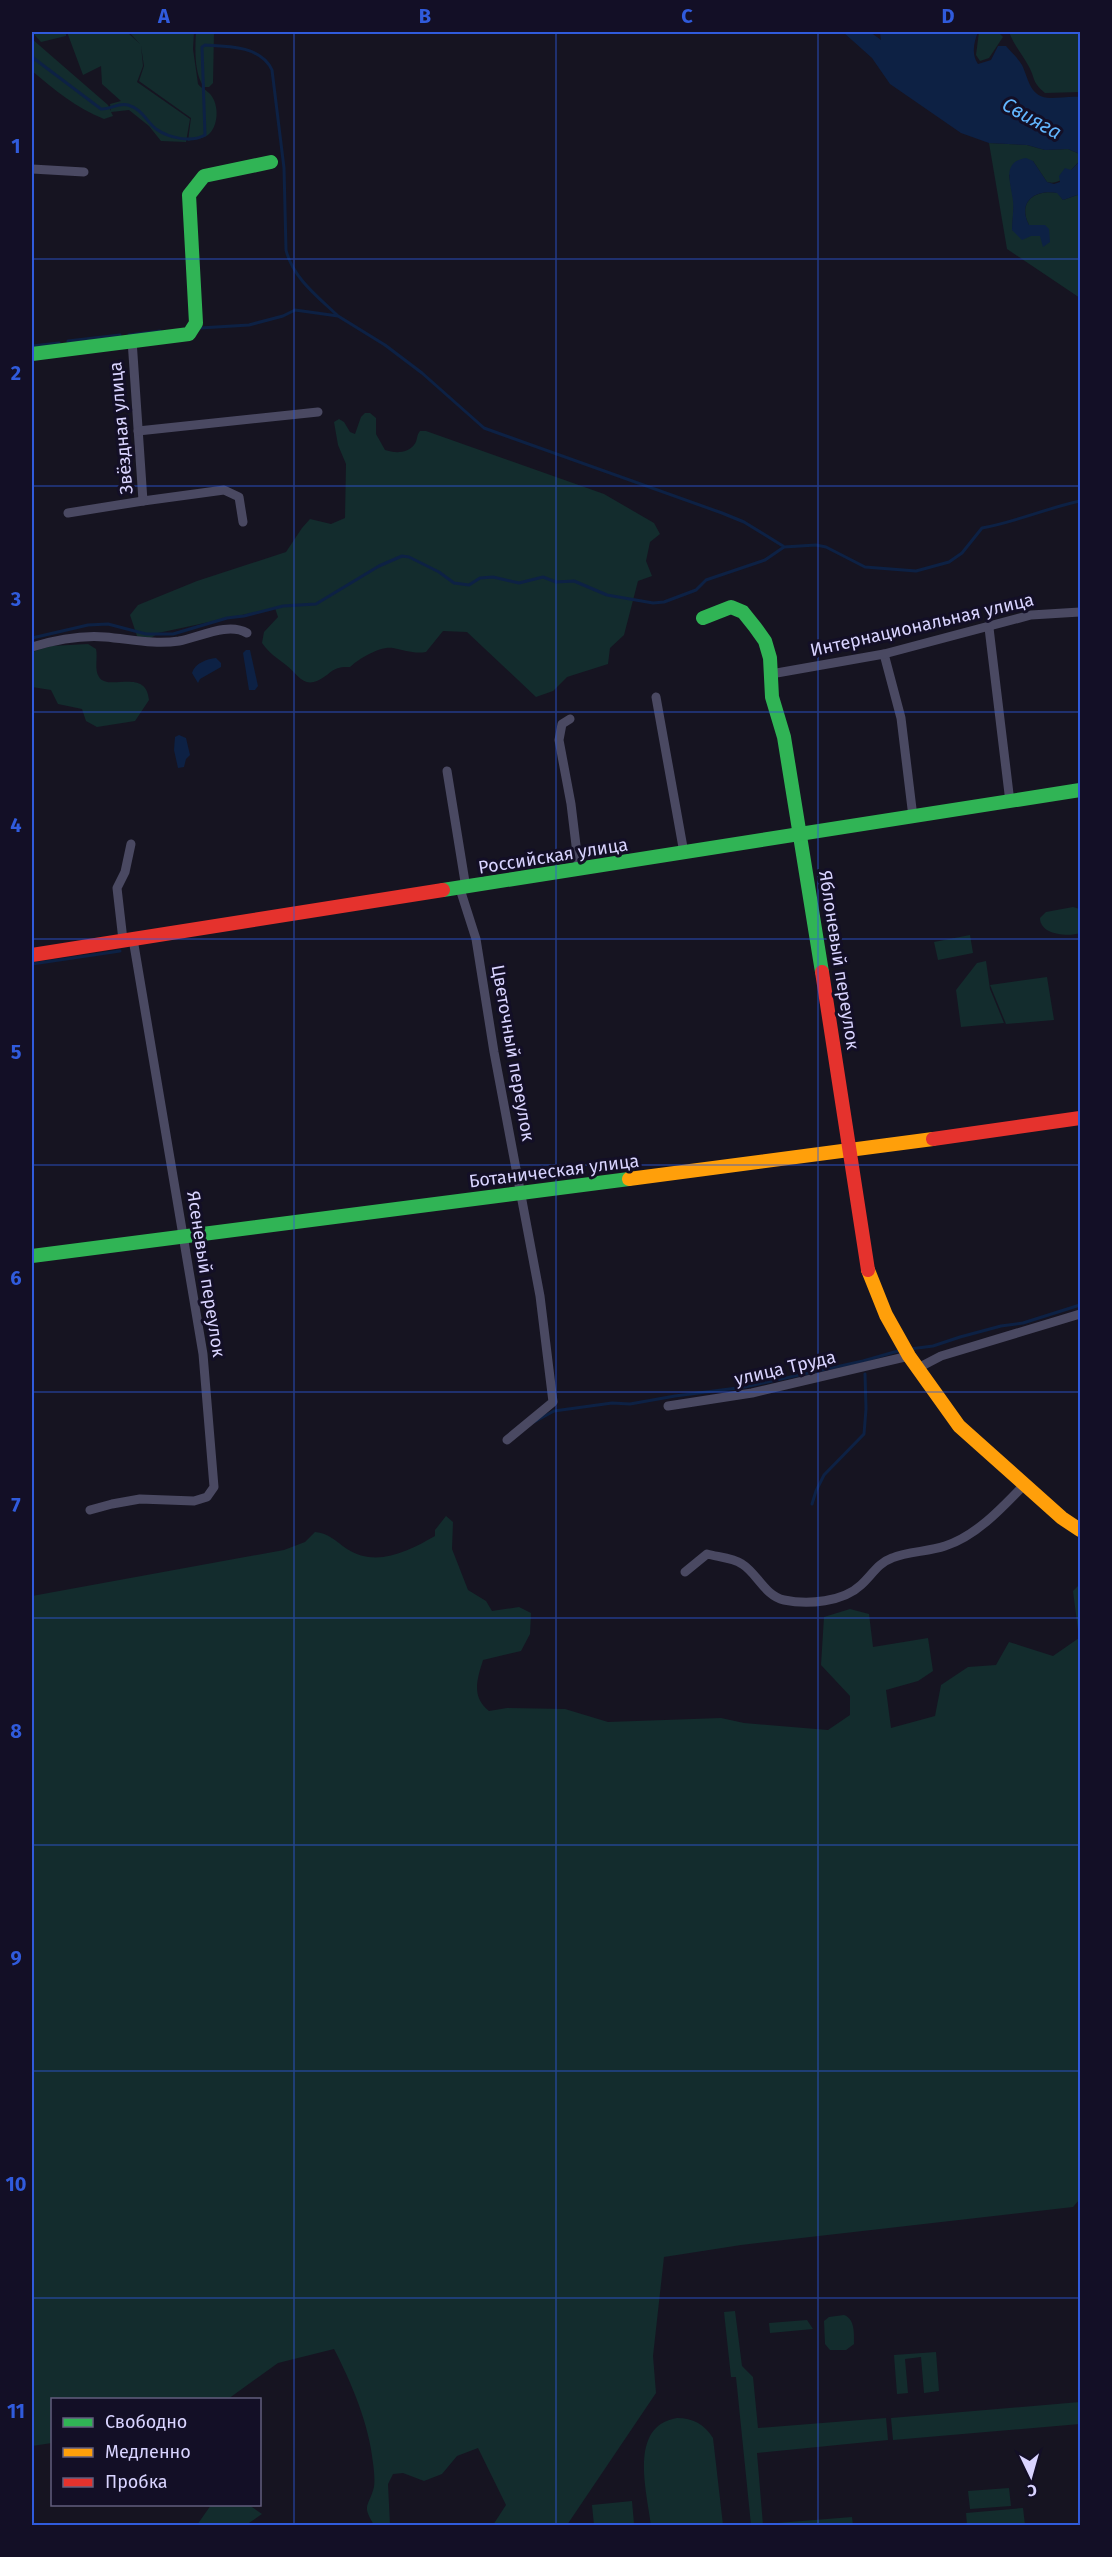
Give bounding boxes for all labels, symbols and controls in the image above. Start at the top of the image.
text: A [157,4,171,28]
text: B [419,4,431,28]
text: C [681,4,693,28]
text: D [941,4,955,28]
water label: Свияга [998,92,1066,144]
text: 1 [11,134,21,158]
text: 2 [11,361,21,385]
street label: Звёздная улица [104,361,138,495]
text: 3 [10,587,21,611]
street label: Интернациональная улица [808,589,1036,661]
text: 4 [10,813,22,837]
street label: Российская улица [477,833,629,879]
street label: Яблоневый переулок [814,869,864,1052]
street label: Цветочный переулок [487,963,539,1144]
text: 5 [11,1040,22,1064]
street label: Ботаническая улица [468,1150,640,1192]
street label: Ясеневый переулок [182,1189,230,1359]
text: 6 [10,1266,22,1290]
street label: улица Труда [732,1346,838,1390]
text: 7 [11,1493,21,1517]
text: 8 [10,1719,22,1743]
text: 9 [10,1946,22,1970]
text: 10 [6,2172,26,2196]
legend [51,2398,261,2506]
text: 11 [7,2399,25,2423]
text: Свободно [105,2411,187,2433]
text: Медленно [105,2441,191,2463]
north arrow [1001,2446,1061,2506]
text: Пробка [105,2471,168,2493]
text: С [1026,2481,1038,2500]

